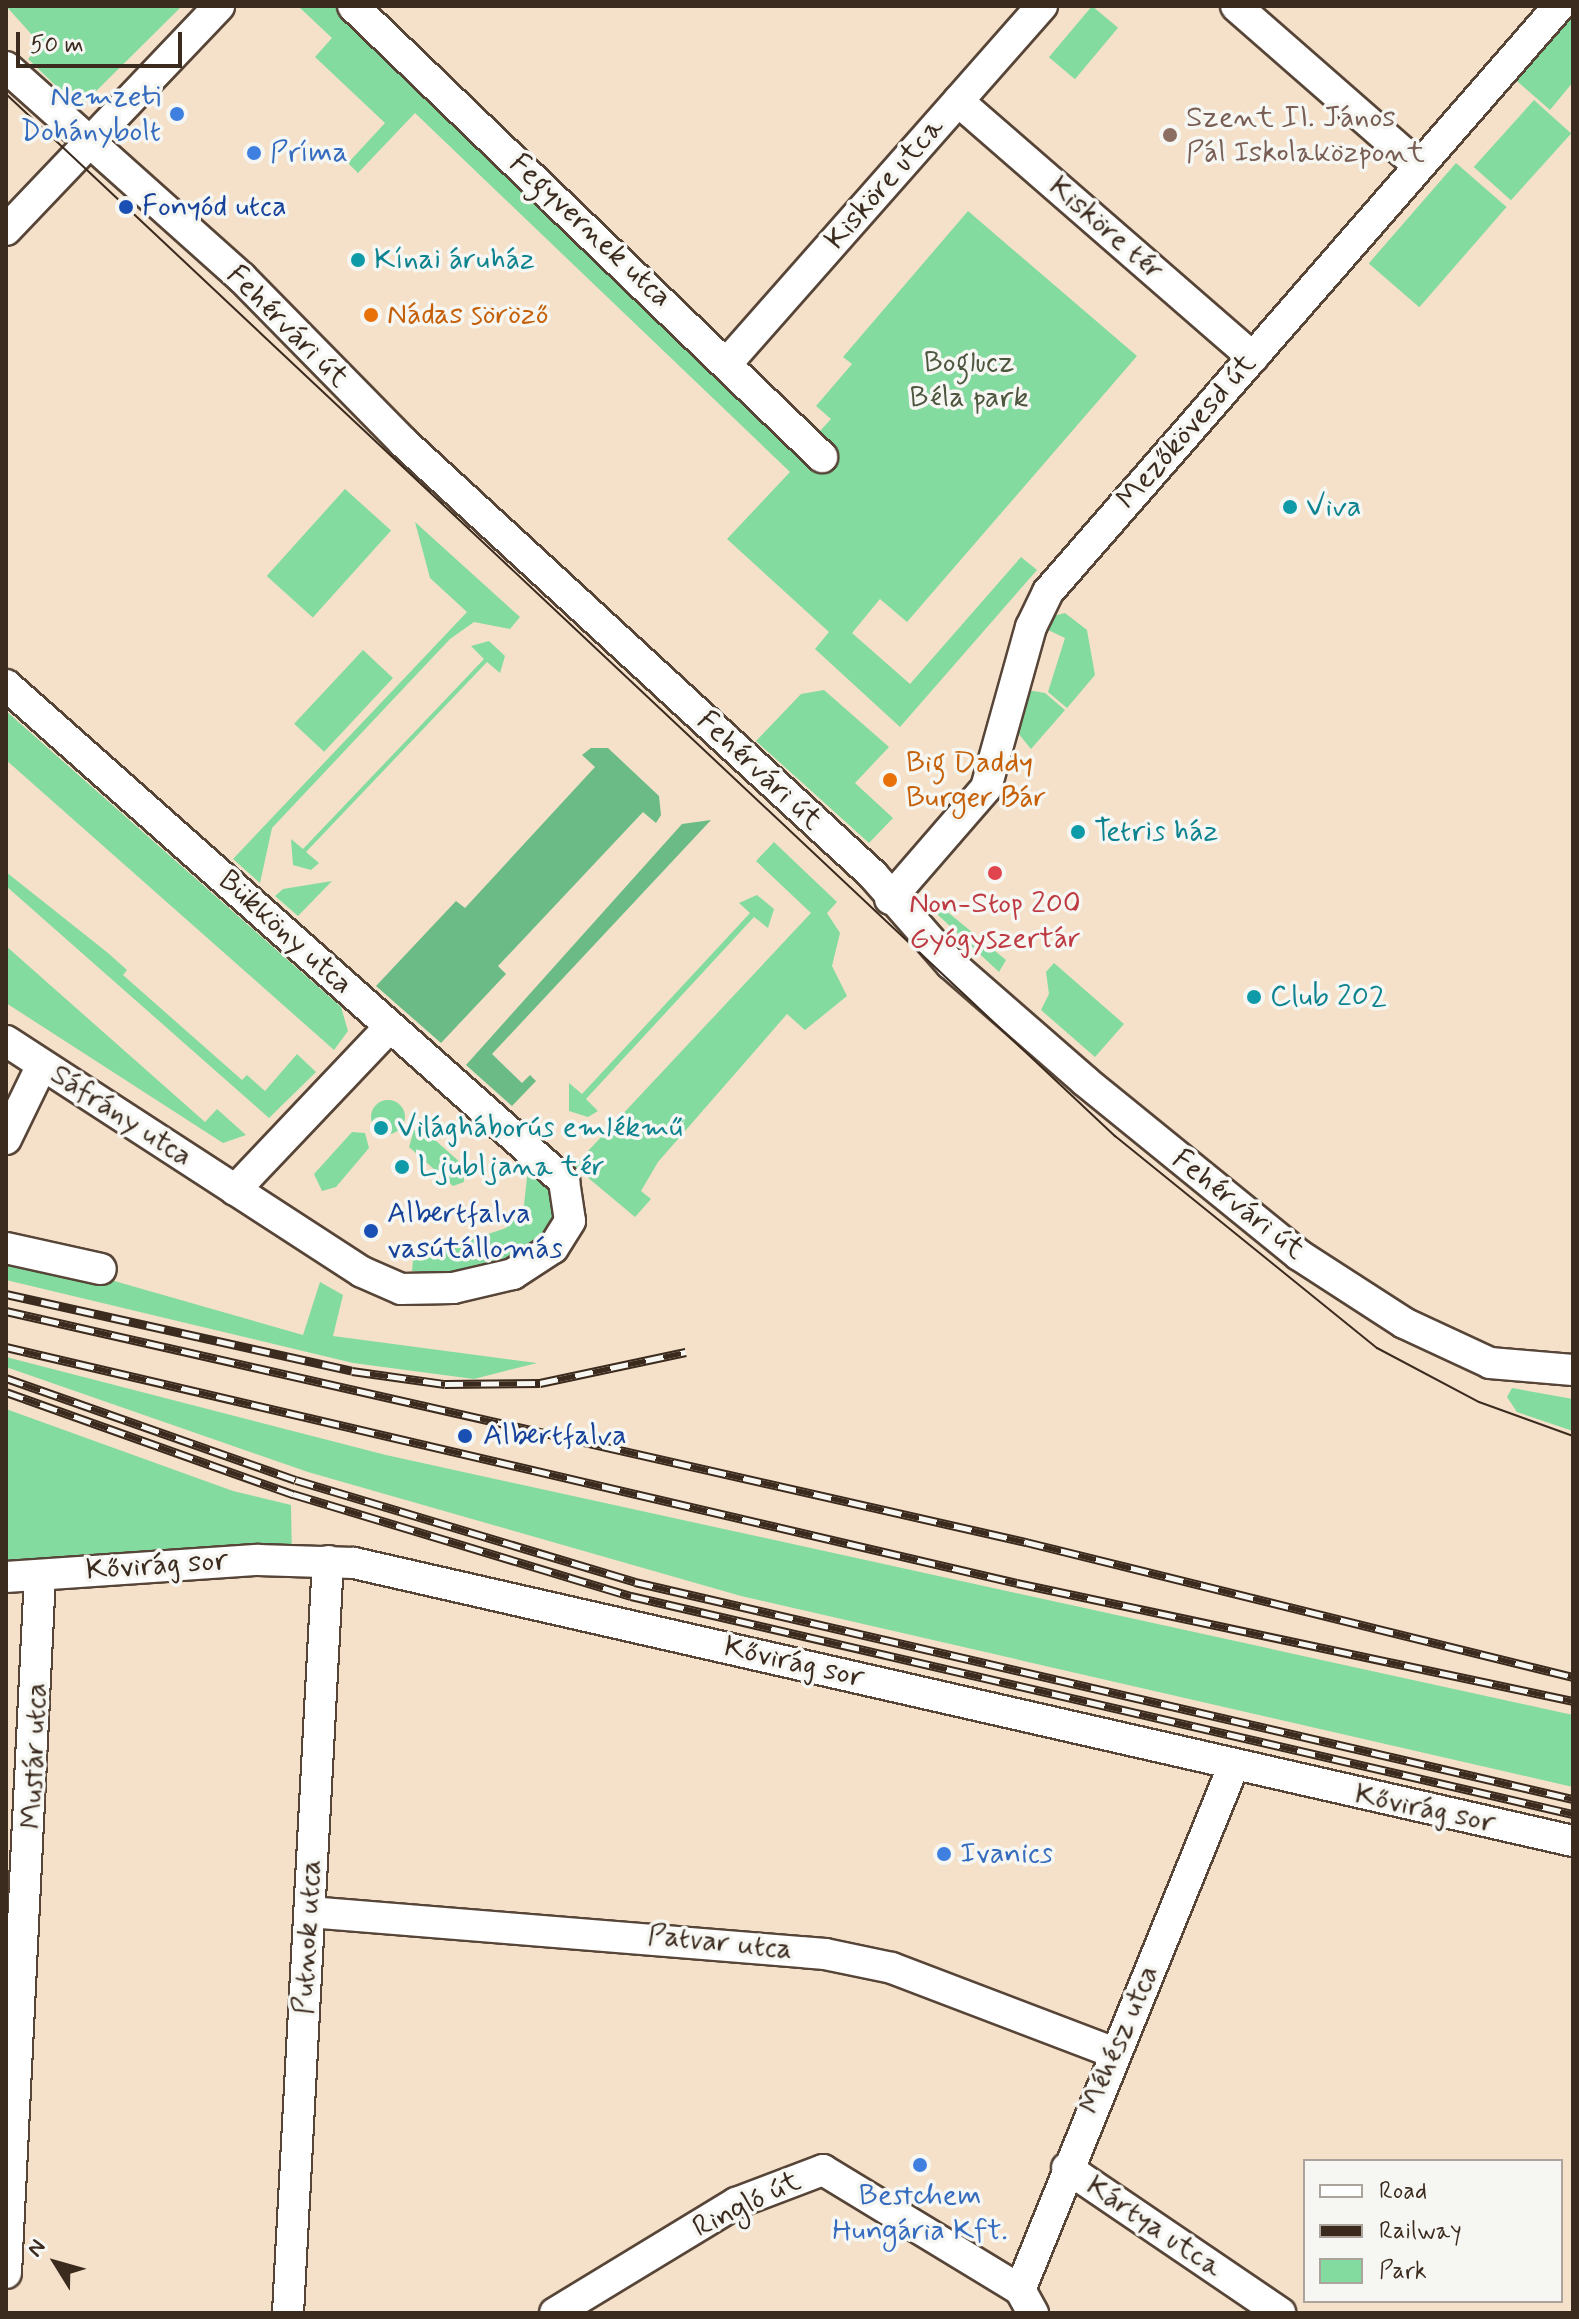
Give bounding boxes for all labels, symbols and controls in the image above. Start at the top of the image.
scale bar [20,16,186,66]
text: 50 m [30,30,84,61]
place label: Nemzeti Dohánybolt [20,79,161,150]
place label: Szent II. János Pál Iskolaközpont [1186,100,1423,170]
marker: Nemzeti Dohánybolt [168,105,186,123]
street label: Kisköre utca [818,111,952,257]
marker: Szent II. János Pál Iskolaközpont [1161,126,1179,144]
place label: Príma [270,135,348,171]
marker: Príma [245,144,263,162]
street label: Fegyvernek utca [498,144,682,318]
street label: Kisköre tér [1039,167,1173,291]
place label: Fonyód utca [142,189,295,225]
marker: Fonyód utca [117,198,135,216]
place label: Kínai áruház [374,242,535,278]
marker: Kínai áruház [349,251,367,269]
street label: Fehérvári út [218,258,356,396]
place label: Nádas söröző [387,297,550,333]
marker: Nádas söröző [362,306,380,324]
park label: Boglucz Béla park [910,345,1028,416]
street label: Mezőkövesd út [1110,347,1264,517]
place label: Viva [1306,489,1361,525]
marker: Viva [1281,498,1299,516]
street label: Fehérvári út [689,704,829,838]
place label: Big Daddy Burger Bár [906,745,1047,816]
marker: Big Daddy Burger Bár [881,771,899,789]
place label: Tetris ház [1094,814,1218,850]
marker: Tetris ház [1069,823,1087,841]
street label: Bükköny utca [208,861,362,1005]
marker: Non-Stop 200 Gyógyszertár [986,864,1004,882]
place label: Non-Stop 200 Gyógyszertár [909,886,1081,956]
place label: Club 202 [1270,979,1387,1015]
marker: Club 202 [1245,988,1263,1006]
street label: Sáfrány utca [41,1055,201,1177]
place label: Világháborús emlékmű [397,1110,679,1146]
marker: Világháborús emlékmű [372,1119,390,1137]
street label: Fehérvári út [1164,1142,1312,1268]
place label: Ljubljana tér [418,1149,605,1185]
marker: Ljubljana tér [393,1158,411,1176]
place label: Albertfalva vasútállomás [387,1196,563,1266]
marker: Albertfalva vasútállomás [362,1222,380,1240]
place label: Albertfalva [483,1418,627,1454]
marker: Albertfalva [454,1425,476,1447]
street label: Kővirág sor [85,1543,229,1589]
street label: Kővirág sor [721,1630,867,1696]
street label: Mustár utca [14,1678,56,1834]
street label: Kővirág sor [1352,1777,1498,1841]
place label: Ivanics [960,1836,1053,1872]
marker: Ivanics [935,1845,953,1863]
street label: Putnok utca [286,1856,330,2018]
street label: Patvar utca [644,1917,796,1969]
street label: Méhész utca [1071,1957,1169,2123]
marker: Bestchem Hungária Kft. [911,2156,929,2174]
legend [1303,2159,1563,2303]
street label: Ringló út [687,2164,807,2246]
street label: Kártya utca [1079,2168,1229,2286]
text: Road [1379,2176,1427,2207]
place label: Bestchem Hungária Kft. [832,2178,1008,2248]
text: Railway [1379,2216,1462,2247]
north arrow [16,2223,96,2303]
text: N [21,2234,52,2263]
text: Park [1379,2256,1427,2287]

